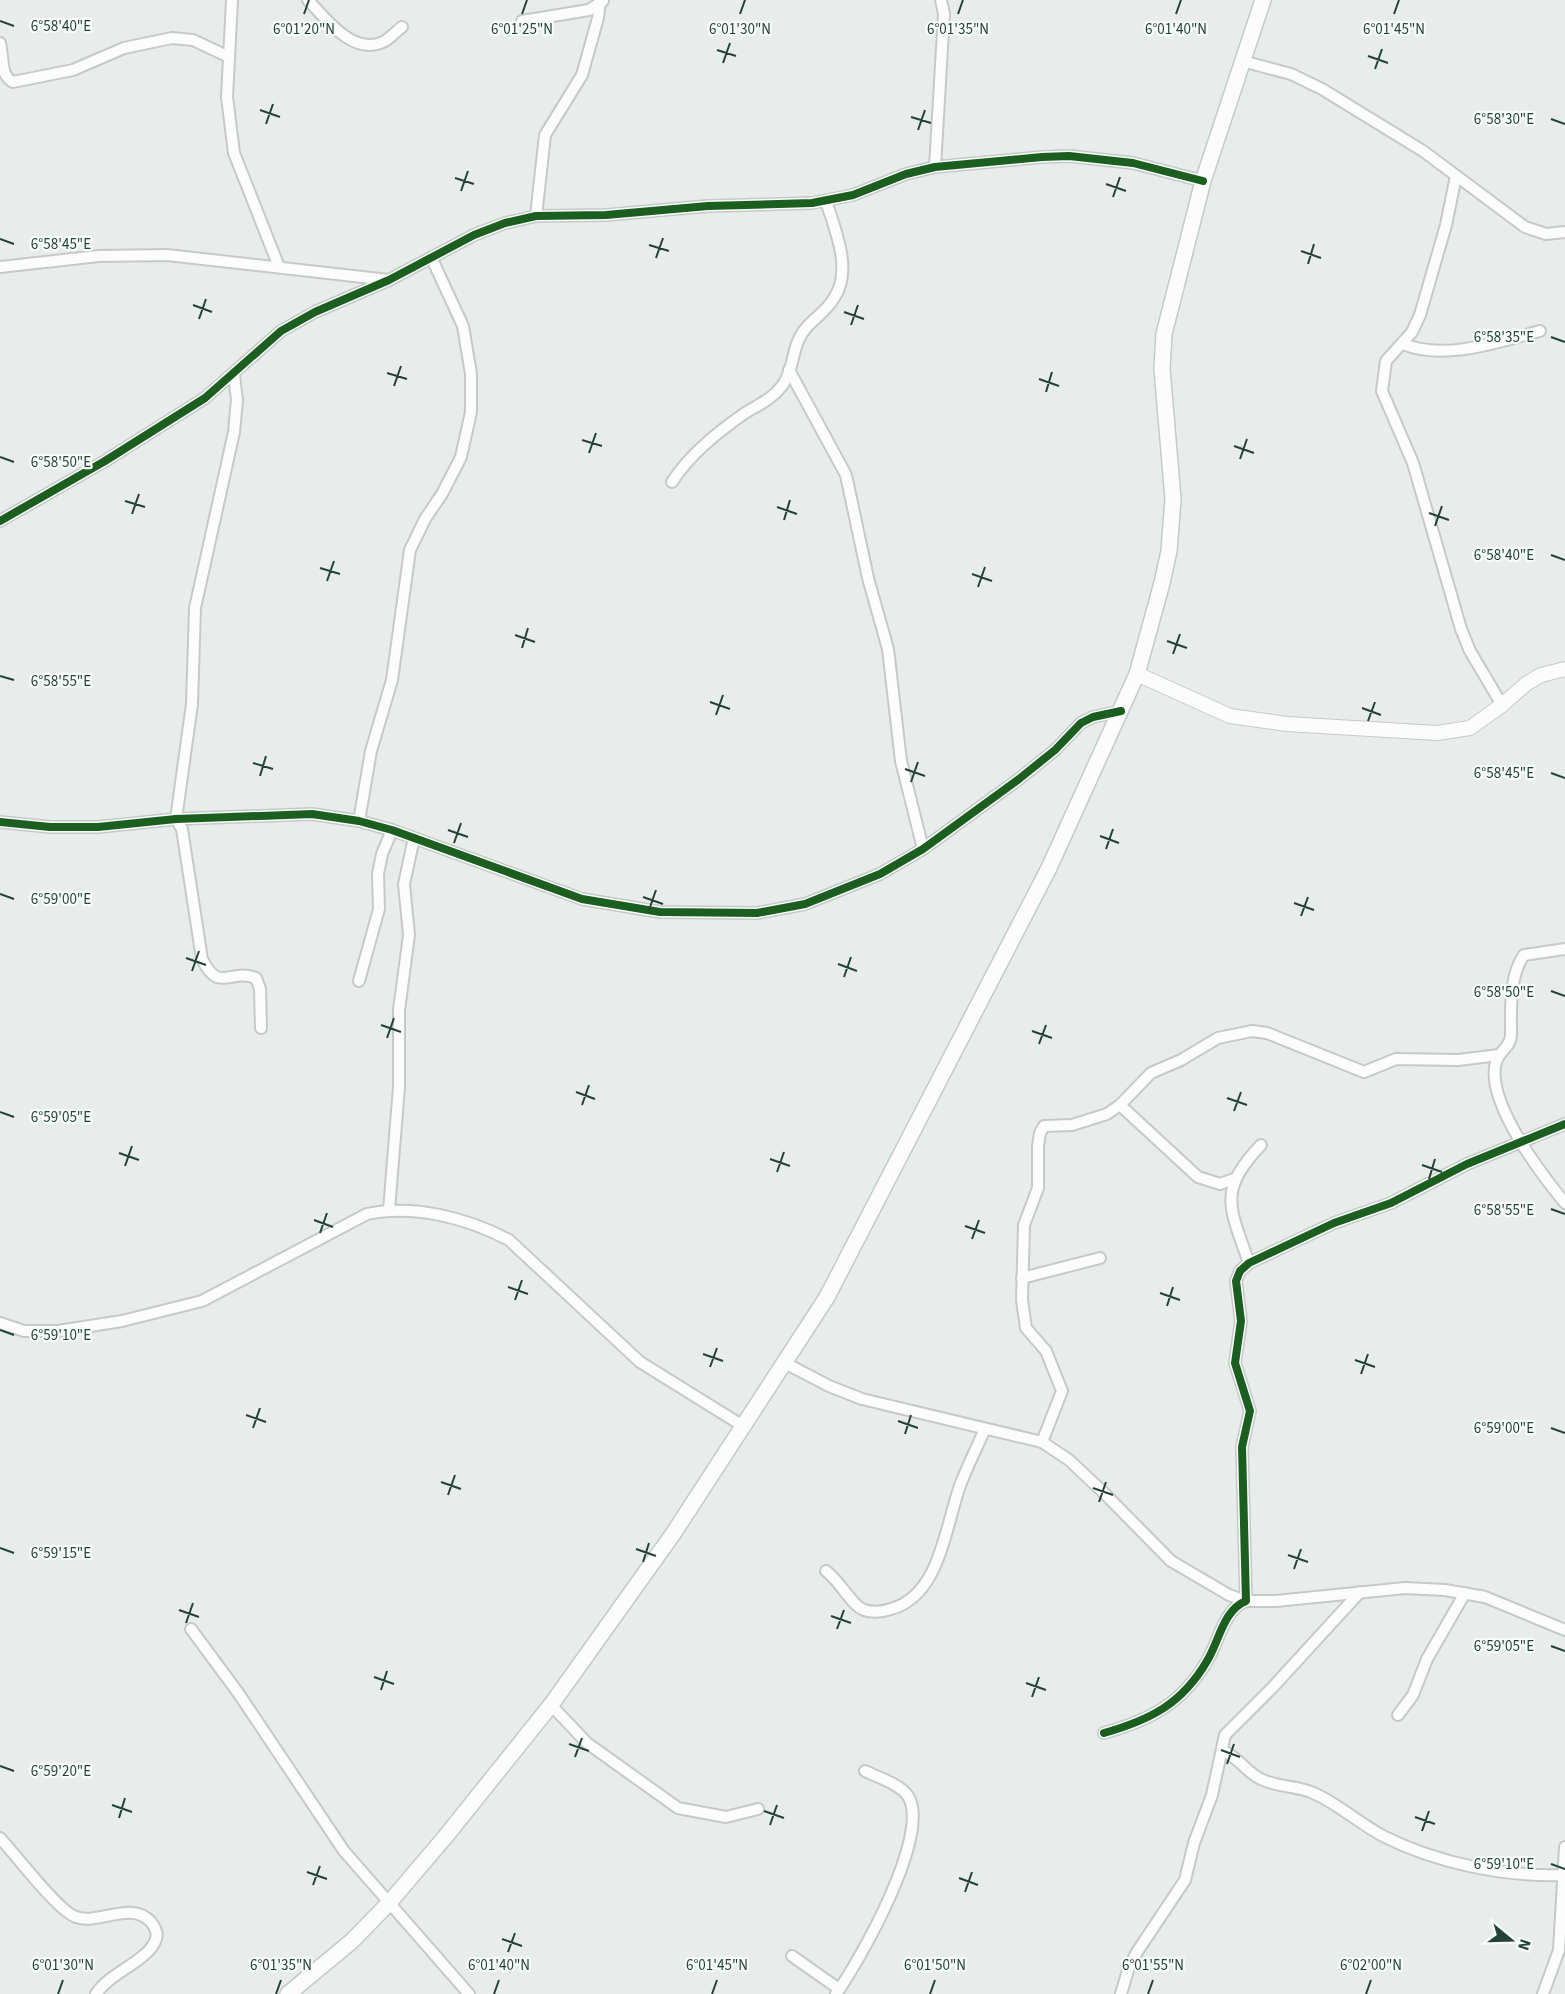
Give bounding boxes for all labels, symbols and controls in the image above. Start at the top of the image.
text: 6°58'40"E [31,16,91,37]
text: 6°01'20"N [273,19,335,40]
text: 6°01'25"N [491,19,553,40]
text: 6°01'30"N [709,19,771,40]
text: 6°01'35"N [927,19,989,40]
text: 6°01'40"N [1145,19,1207,40]
text: 6°01'45"N [1363,19,1425,40]
text: 6°58'30"E [1474,109,1534,130]
text: 6°58'45"E [31,234,91,255]
text: 6°58'35"E [1474,327,1534,348]
text: 6°58'50"E [31,452,91,473]
text: 6°58'40"E [1474,545,1534,566]
text: 6°58'55"E [31,671,91,692]
text: 6°58'45"E [1474,763,1534,784]
text: 6°59'00"E [31,889,91,910]
text: 6°58'50"E [1474,982,1534,1003]
text: 6°59'05"E [31,1107,91,1128]
text: 6°58'55"E [1474,1200,1534,1221]
text: 6°59'10"E [31,1325,91,1346]
text: 6°59'00"E [1474,1418,1534,1439]
text: 6°59'15"E [31,1543,91,1564]
text: 6°59'05"E [1474,1636,1534,1657]
text: 6°59'20"E [31,1761,91,1782]
text: 6°59'10"E [1474,1854,1534,1875]
north arrow [1481,1910,1541,1970]
text: N [1512,1936,1536,1953]
text: 6°01'30"N [32,1955,94,1976]
text: 6°01'35"N [250,1955,312,1976]
text: 6°01'40"N [468,1955,530,1976]
text: 6°01'45"N [686,1955,748,1976]
text: 6°01'50"N [904,1955,966,1976]
text: 6°01'55"N [1122,1955,1184,1976]
text: 6°02'00"N [1340,1955,1402,1976]

